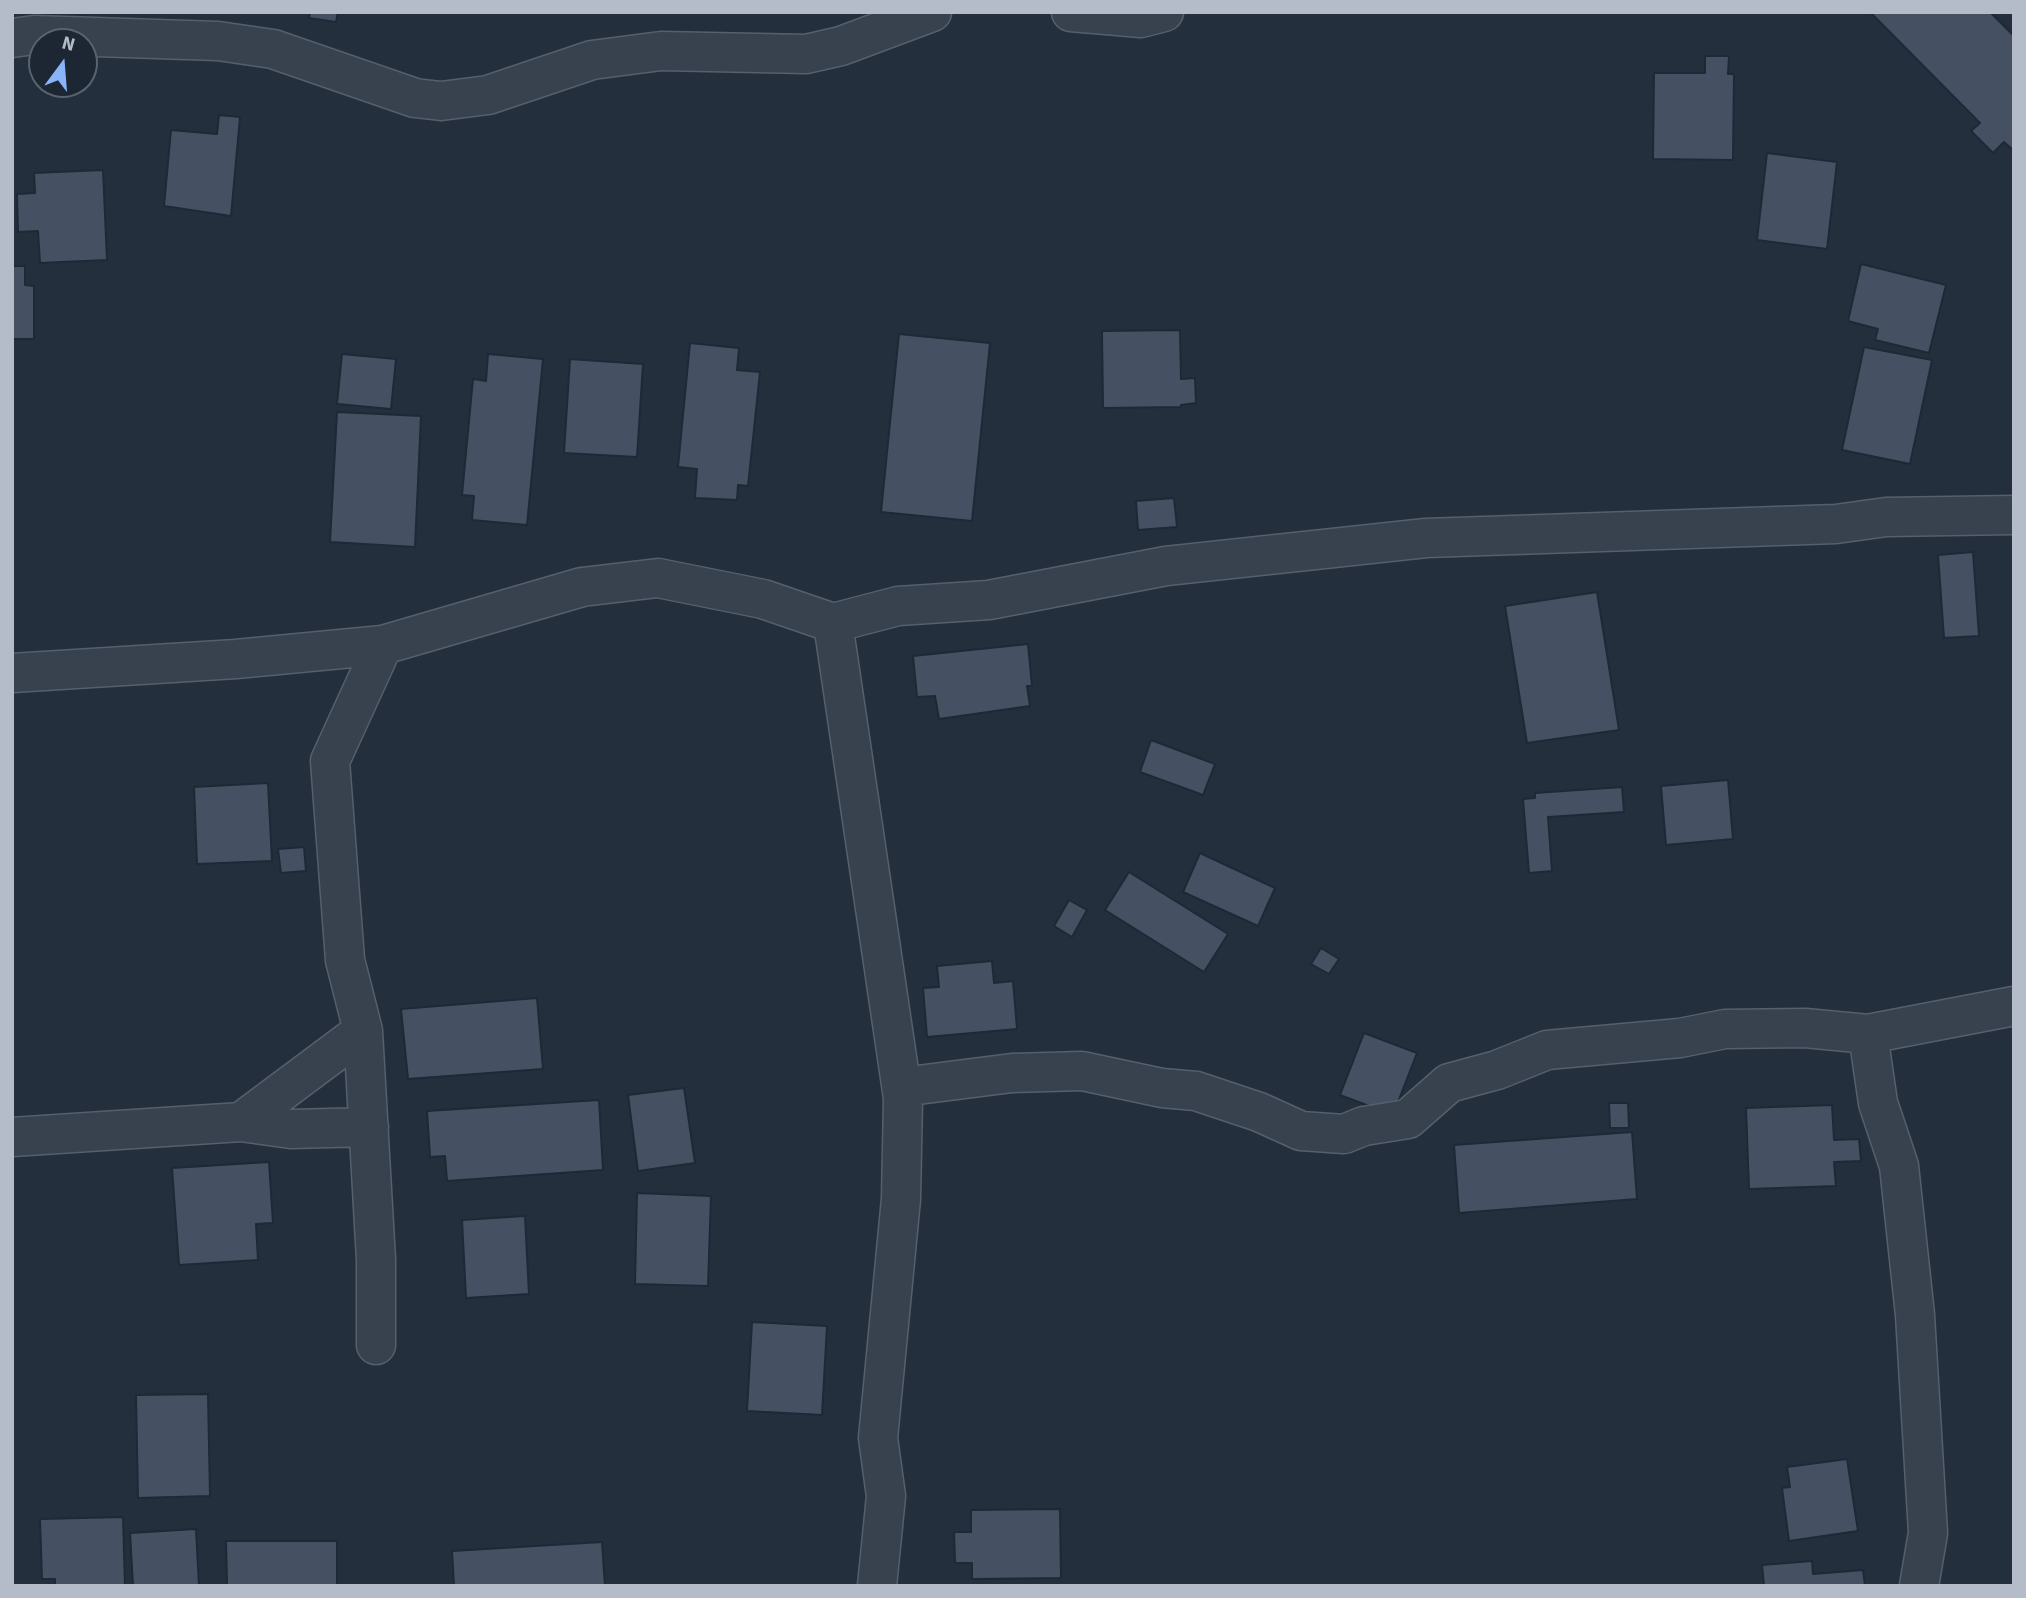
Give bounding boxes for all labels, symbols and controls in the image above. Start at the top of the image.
north arrow [28,28,98,98]
text: N [59,30,78,59]

